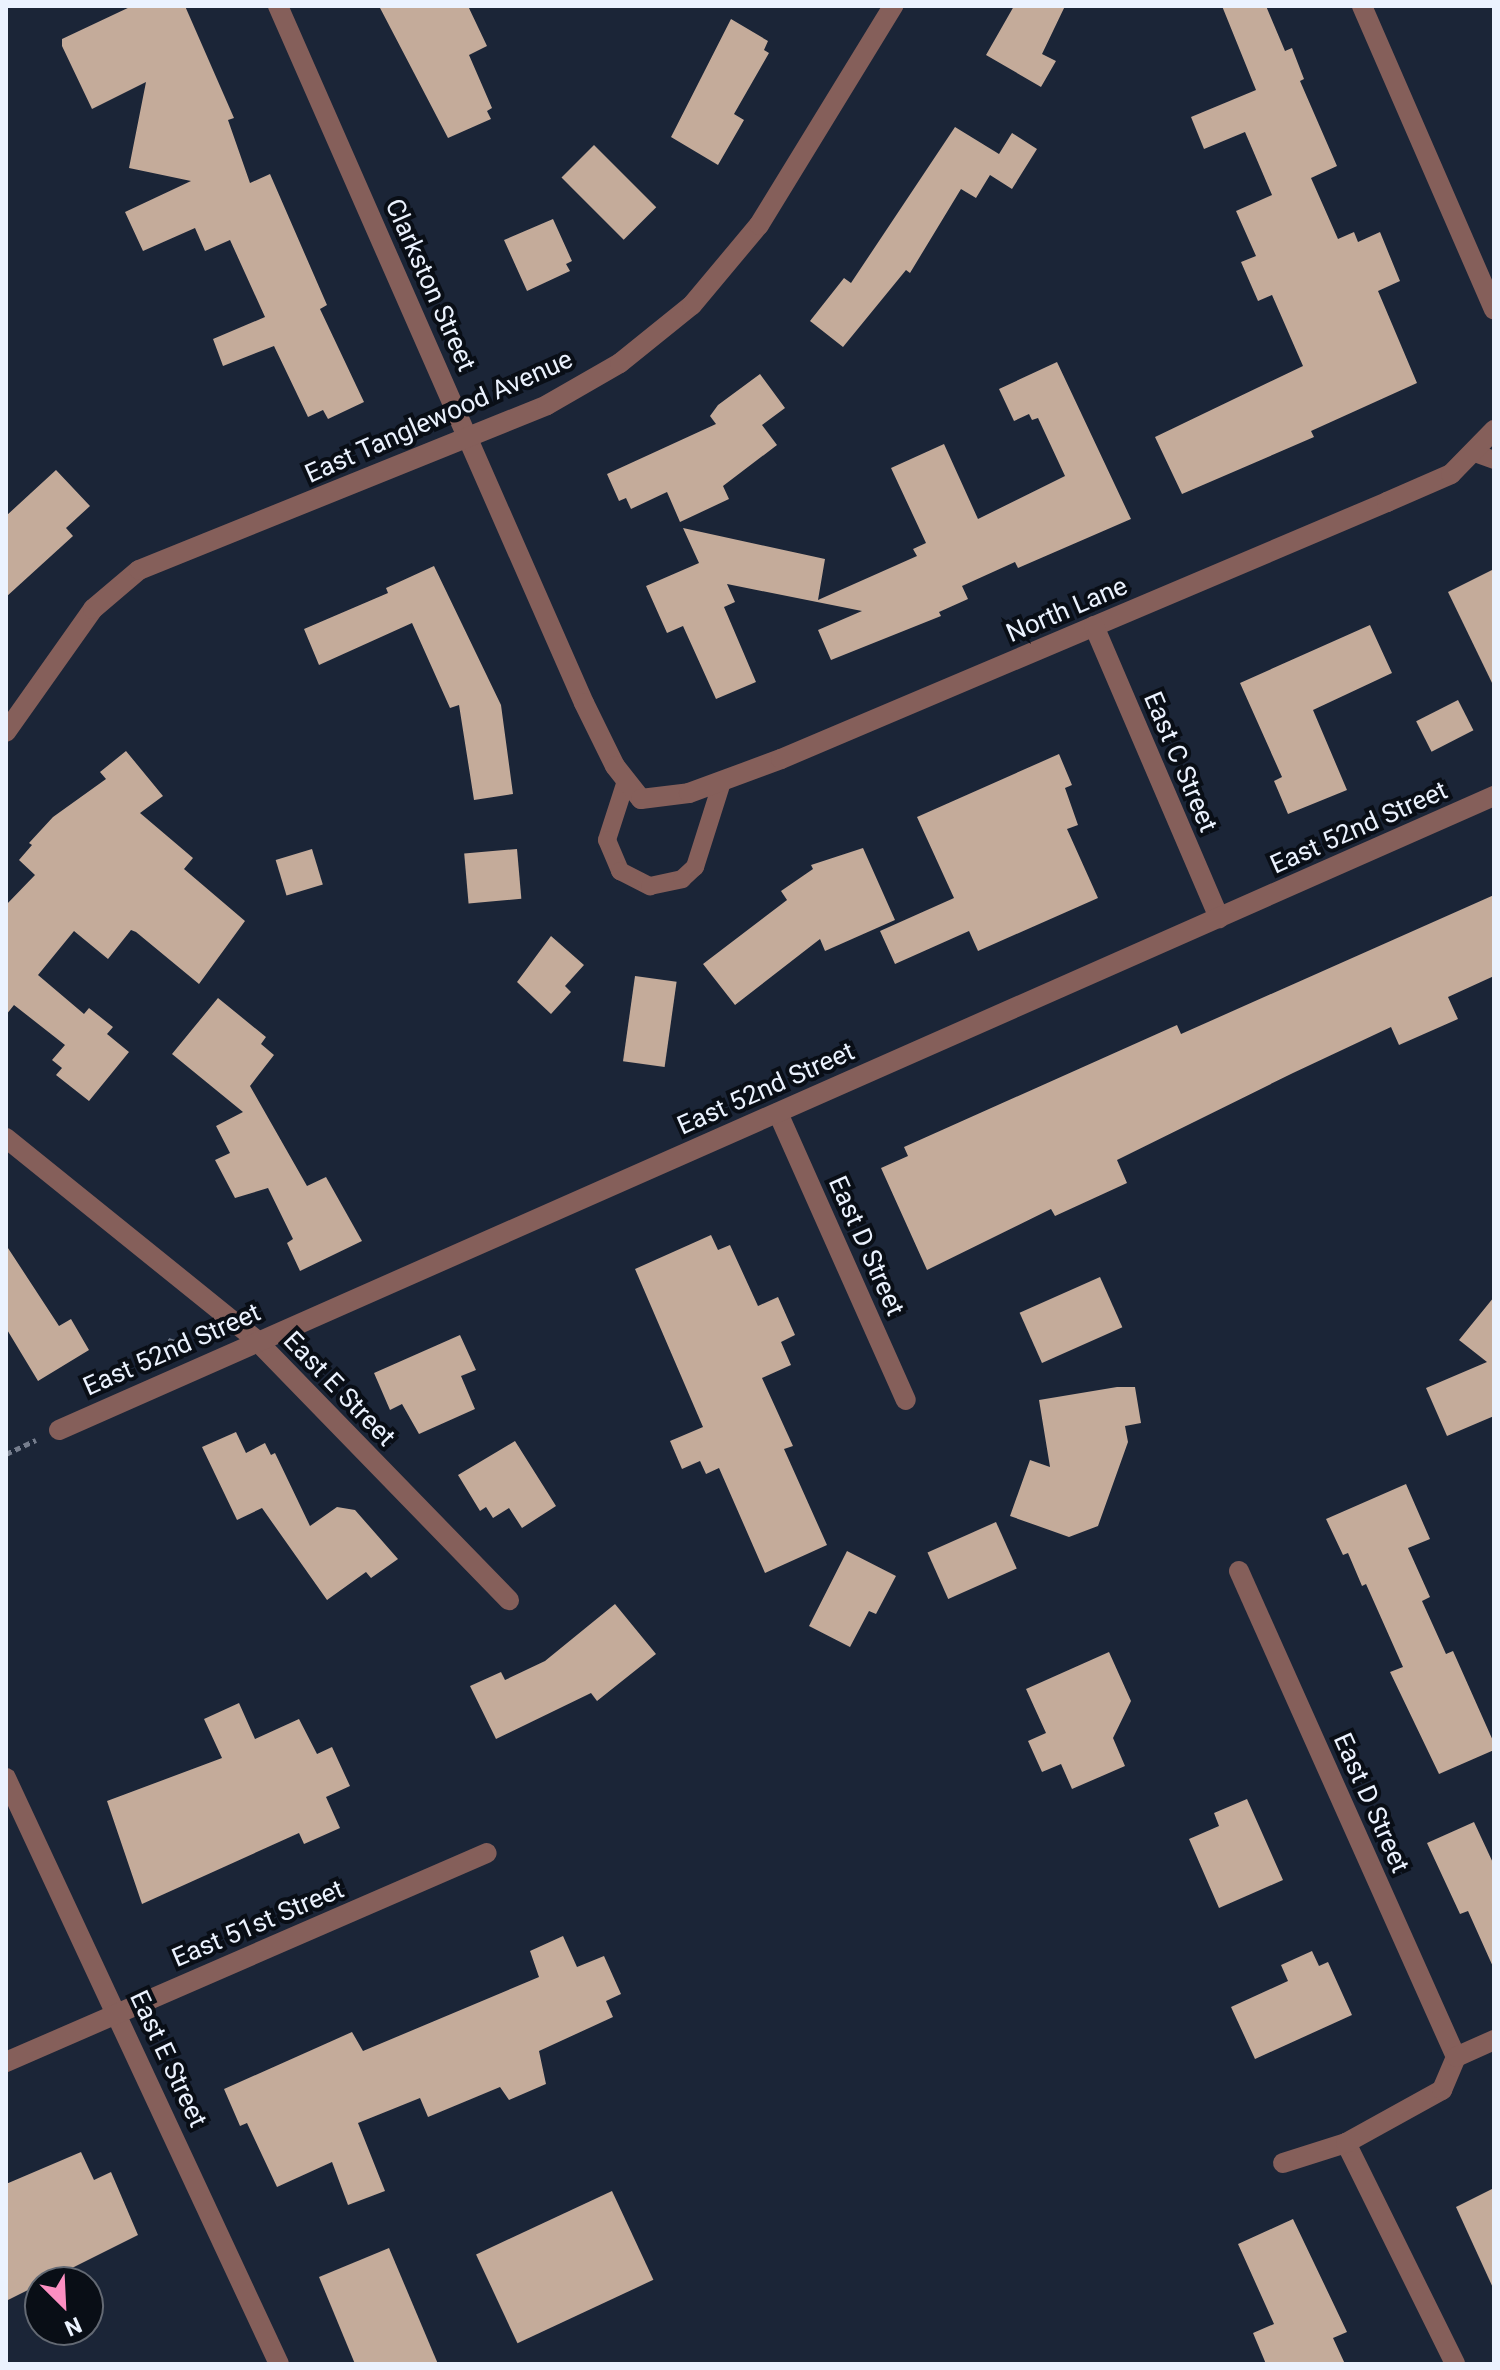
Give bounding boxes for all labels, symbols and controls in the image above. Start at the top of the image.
street label: Clarkston Street [378,194,482,376]
street label: East Tanglewood Avenue [300,344,578,490]
street label: North Lane [1002,571,1132,649]
street label: East C Street [1136,687,1224,837]
street label: East 52nd Street [1266,775,1452,881]
street label: East 52nd Street [673,1036,859,1142]
street label: East D Street [821,1171,911,1321]
street label: East 52nd Street [79,1297,265,1403]
street label: East E Street [277,1325,401,1453]
street label: East D Street [1326,1728,1416,1878]
street label: East 51st Street [167,1874,349,1974]
street label: East E Street [123,1986,213,2132]
north arrow [24,2266,104,2346]
text: N [61,2312,85,2341]

